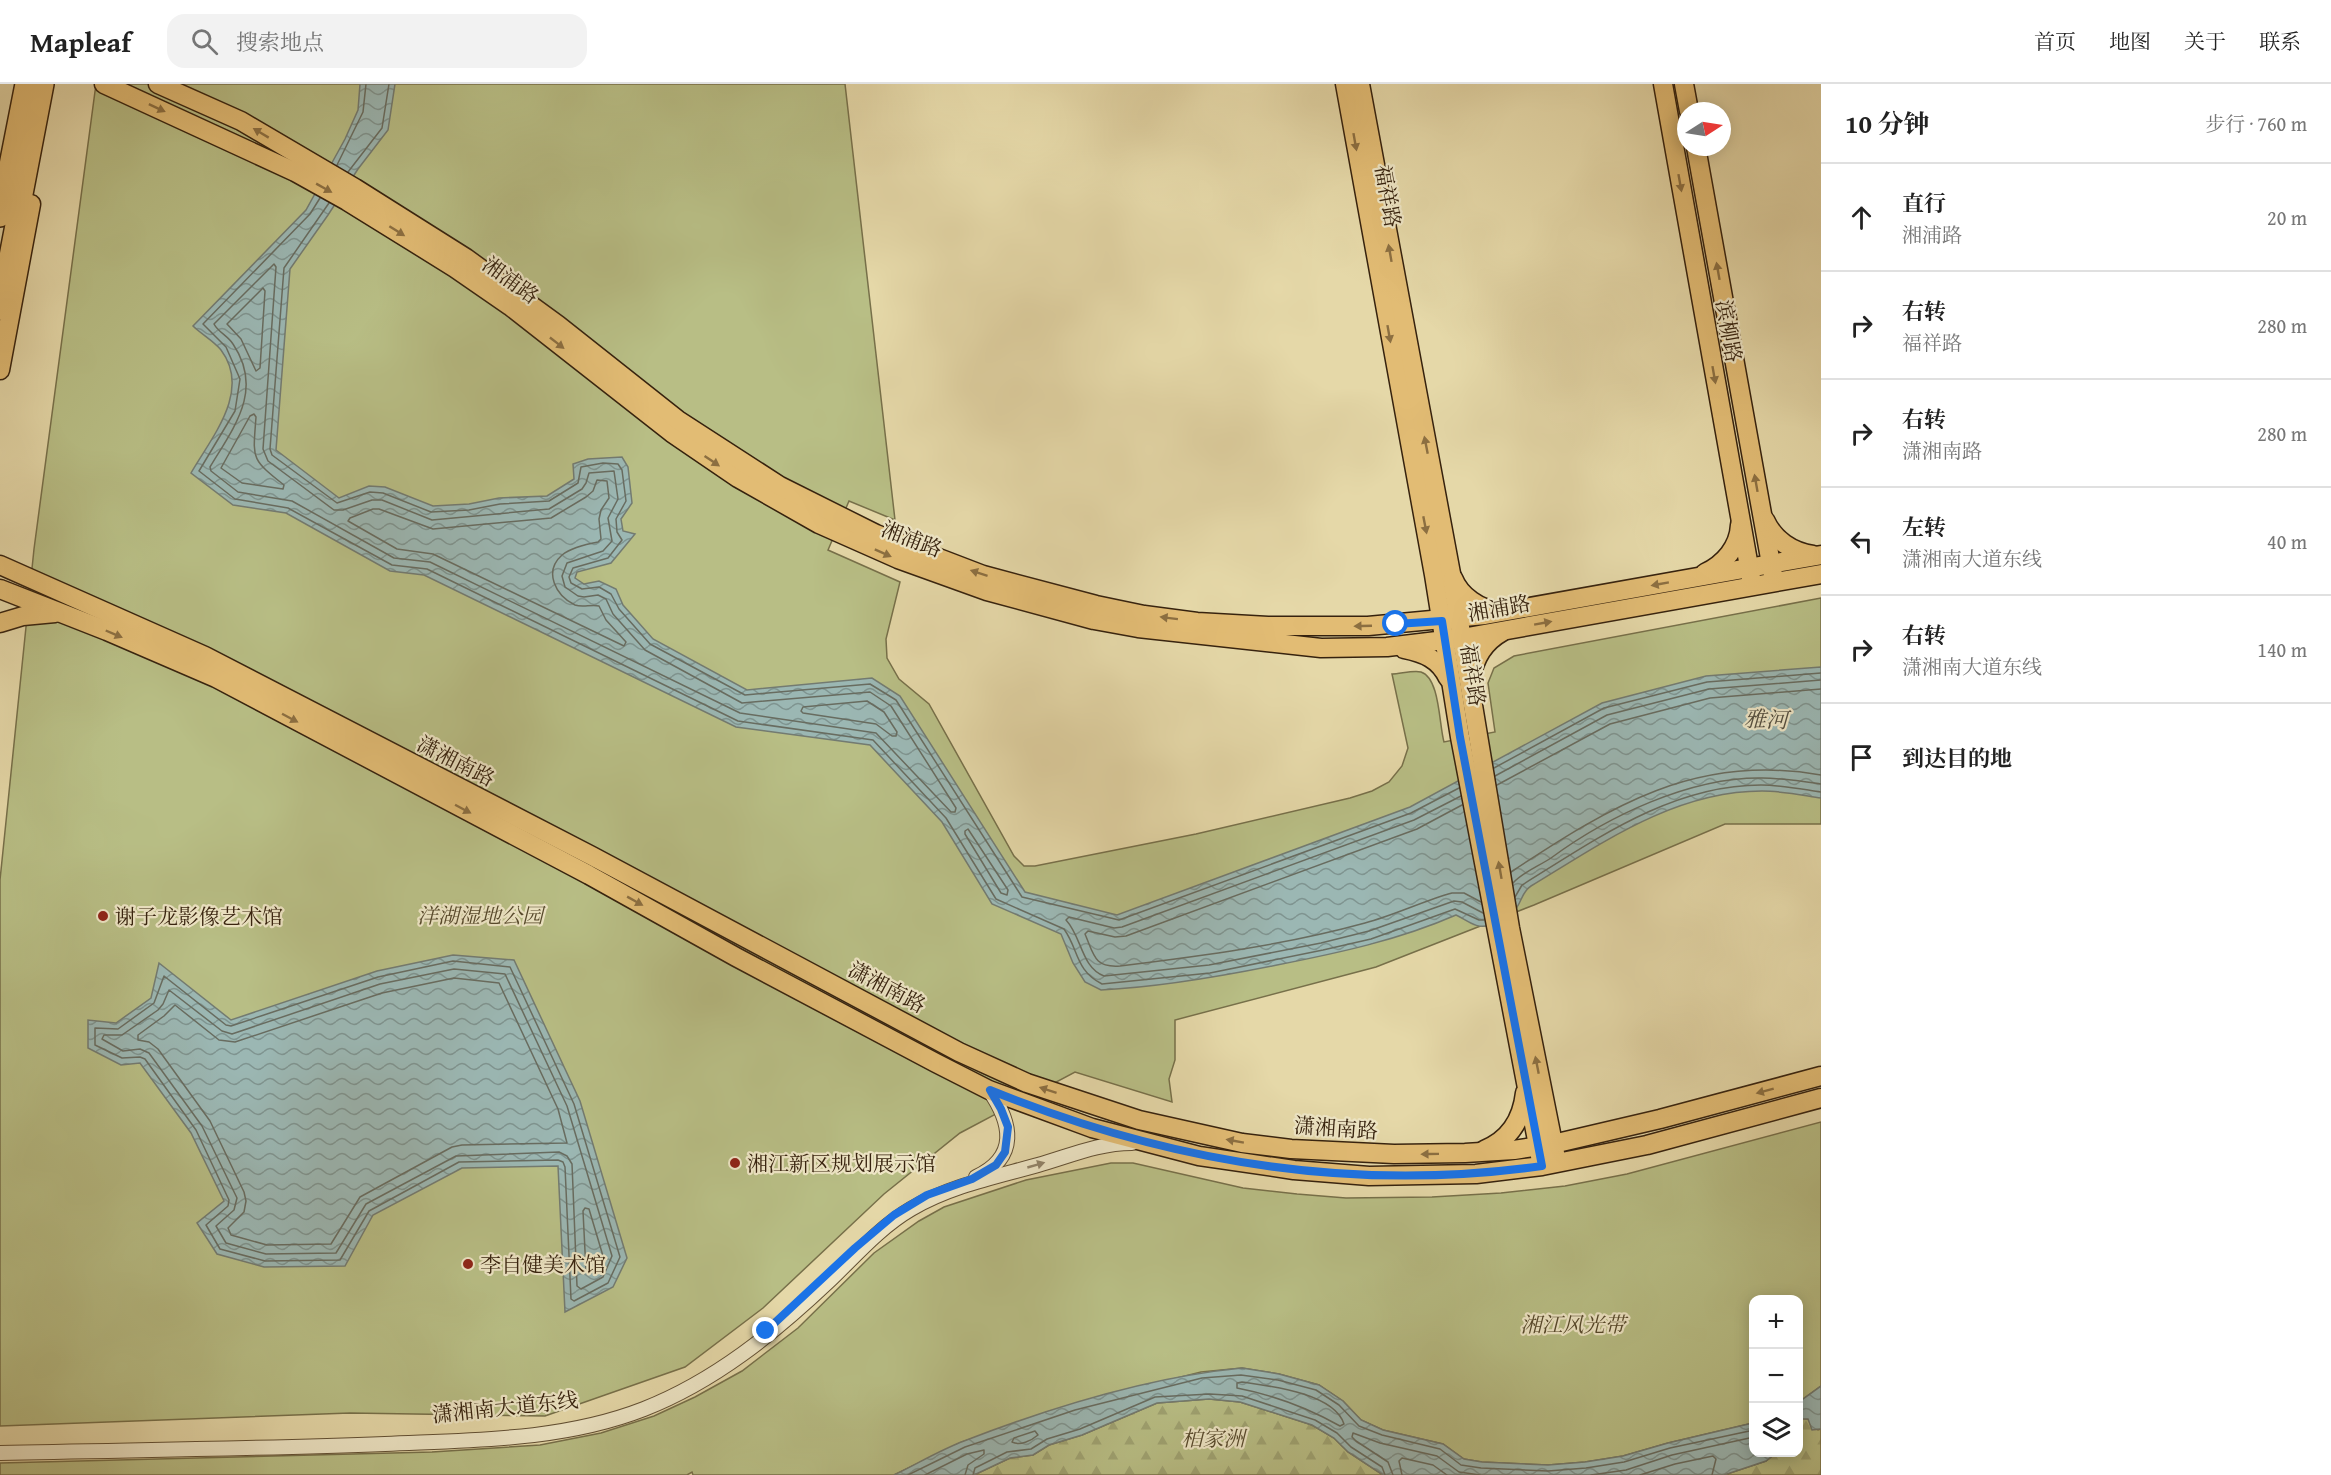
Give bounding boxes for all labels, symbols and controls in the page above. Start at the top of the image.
search box [167,14,587,68]
text: Mapleaf [30,21,131,62]
icon: search [188,25,221,58]
text: 搜索地点 [236,26,324,58]
text: 首页 [2034,26,2076,57]
text: 地图 [2109,26,2151,57]
text: 关于 [2184,26,2226,57]
text: 联系 [2259,26,2301,57]
north arrow [1677,102,1731,156]
one-way arrow [149,104,166,113]
text: 10 分钟 [1845,104,1930,143]
text: 步行 · 760 m [2205,109,2307,138]
one-way arrow [253,128,269,139]
one-way arrow [1351,132,1360,151]
street label: 福祥路 [1367,162,1409,230]
one-way arrow [1676,174,1685,193]
one-way arrow [316,183,333,193]
text: 直行 [1902,187,1946,219]
icon: ahead [1845,201,1878,234]
text: 20 m [2267,203,2307,232]
text: 湘浦路 [1902,220,1962,249]
one-way arrow [389,225,405,236]
one-way arrow [1385,243,1394,262]
street label: 湘浦路 [476,249,546,311]
one-way arrow [1713,261,1722,280]
text: 右转 [1902,295,1946,327]
street label: 滨柳路 [1708,297,1750,365]
icon: right [1845,309,1878,342]
text: 280 m [2257,311,2307,340]
one-way arrow [1385,324,1394,343]
text: 福祥路 [1902,328,1962,357]
one-way arrow [549,336,564,348]
one-way arrow [1710,366,1719,385]
text: 右转 [1902,403,1946,435]
icon: right [1845,417,1878,450]
text: 280 m [2257,419,2307,448]
one-way arrow [1421,435,1430,454]
text: 潇湘南路 [1902,436,1982,465]
one-way arrow [704,455,720,466]
one-way arrow [1751,474,1760,493]
text: 左转 [1902,511,1946,543]
street label: 湘浦路 [877,513,947,565]
one-way arrow [1421,516,1430,535]
icon: left [1845,525,1878,558]
text: 40 m [2267,527,2307,556]
text: 潇湘南大道东线 [1902,544,2042,573]
one-way arrow [875,548,893,558]
one-way arrow [970,568,988,577]
one-way arrow [1650,580,1669,589]
street label: 湘浦路 [1465,587,1533,629]
route start [1382,610,1408,636]
one-way arrow [1159,614,1178,623]
one-way arrow [1534,618,1553,627]
text: 右转 [1902,619,1946,651]
one-way arrow [1354,621,1373,630]
one-way arrow [106,629,124,639]
icon: right [1845,633,1878,666]
text: 140 m [2257,635,2307,664]
street label: 福祥路 [1453,641,1493,709]
text: 潇湘南大道东线 [1902,652,2042,681]
water label: 雅河 [1743,702,1793,736]
one-way arrow [282,713,299,723]
street label: 潇湘南路 [412,728,500,794]
icon: arrive [1845,741,1878,774]
text: 到达目的地 [1902,742,2012,774]
one-way arrow [454,804,471,814]
one-way arrow [1495,860,1504,879]
one-way arrow [627,896,644,906]
park label: 洋湖湿地公园 [417,900,546,931]
place label: 谢子龙影像艺术馆 [115,901,283,932]
marker: 谢子龙影像艺术馆 [96,909,110,923]
street label: 潇湘南路 [843,954,931,1020]
one-way arrow [1532,1056,1542,1074]
one-way arrow [1039,1085,1057,1094]
one-way arrow [1755,1087,1773,1096]
street label: 潇湘南路 [1293,1110,1379,1146]
one-way arrow [1226,1136,1245,1145]
place label: 湘江新区规划展示馆 [747,1148,936,1179]
one-way arrow [1420,1149,1439,1159]
marker: 湘江新区规划展示馆 [728,1156,742,1170]
one-way arrow [1027,1160,1045,1169]
place label: 李自健美术馆 [480,1249,606,1280]
marker: 李自健美术馆 [461,1257,475,1271]
map controls [1749,1295,1803,1457]
button: + [1749,1295,1803,1349]
park label: 湘江风光带 [1521,1309,1628,1340]
route end [752,1317,778,1343]
button: − [1749,1349,1803,1403]
street label: 潇湘南大道东线 [430,1384,580,1430]
button: layers [1749,1403,1803,1457]
park label: 柏家洲 [1182,1423,1248,1454]

